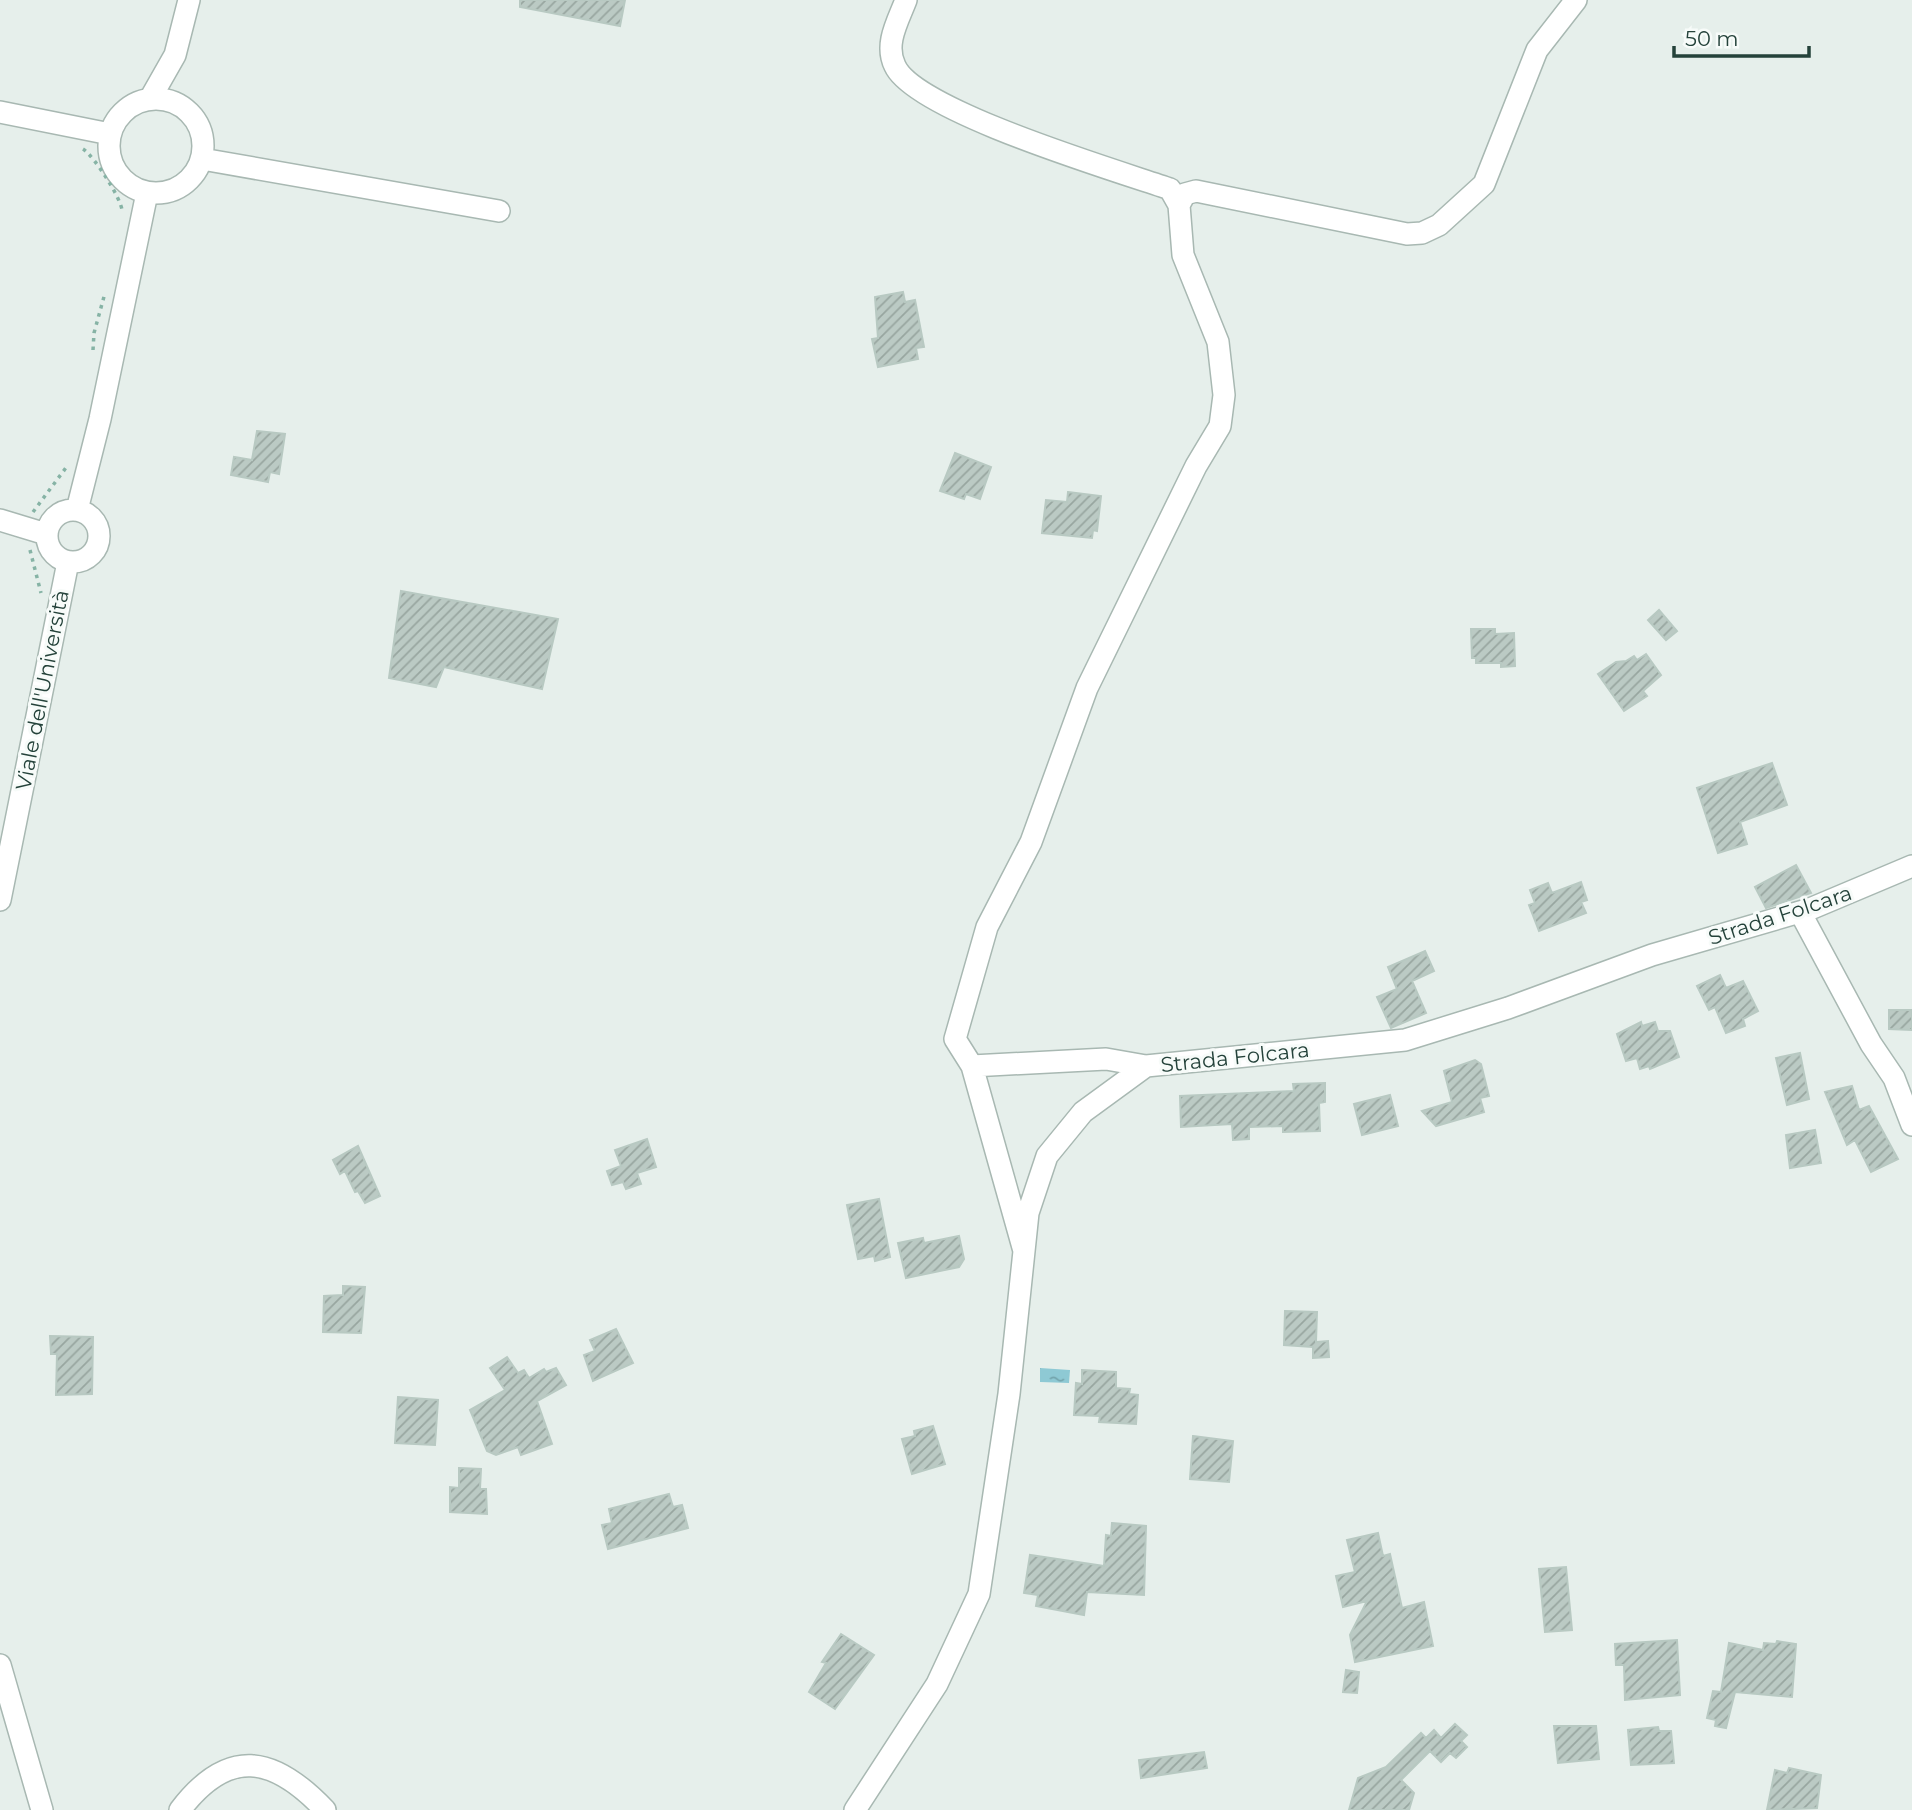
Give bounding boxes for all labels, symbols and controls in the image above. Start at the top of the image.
scale bar [1674,14,1809,58]
text: 50 m [1685,26,1739,51]
street label: Viale dell'Università [10,588,74,792]
street label: Strada Folcara [1705,880,1855,950]
street label: Strada Folcara [1159,1037,1311,1077]

